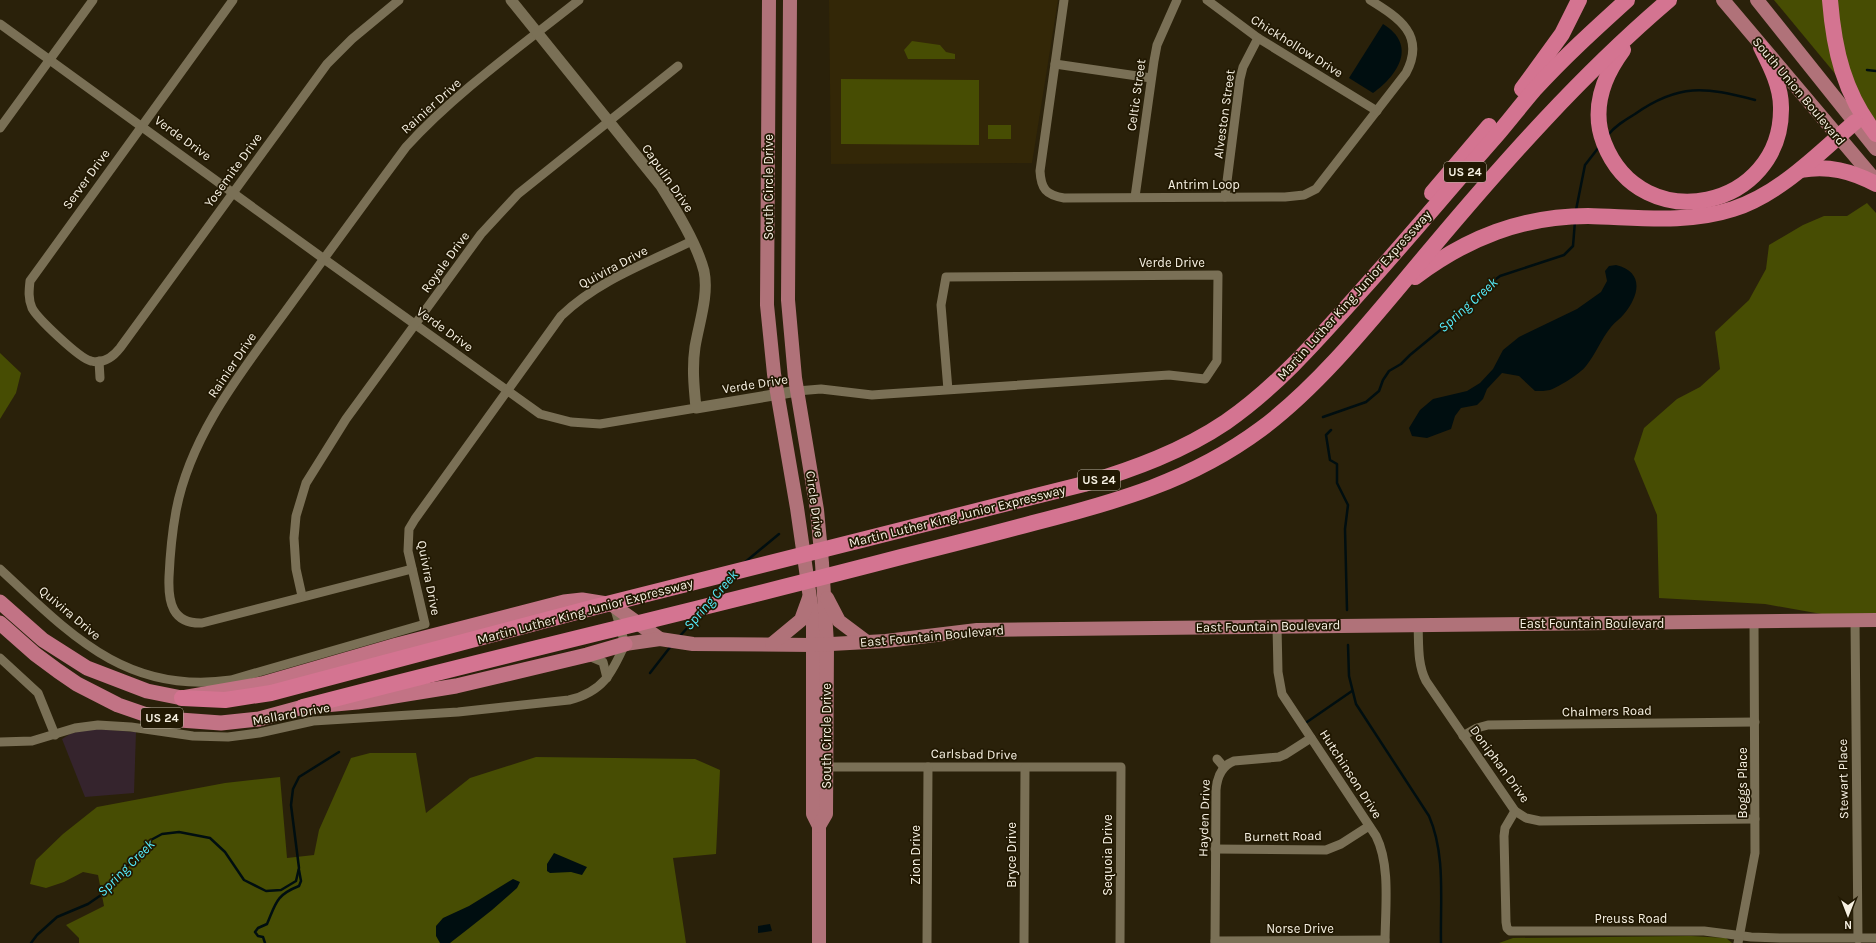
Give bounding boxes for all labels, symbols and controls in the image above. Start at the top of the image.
street label: Chickhollow Drive [1248,12,1346,81]
street label: South Union Boulevard [1749,34,1849,148]
street label: Celtic Street [1124,58,1148,132]
street label: Alveston Street [1210,68,1238,159]
street label: Rainier Drive [398,75,464,137]
street label: Verde Drive [152,113,214,164]
street label: Yosemite Drive [201,130,265,210]
street label: South Circle Drive [761,134,776,240]
street label: Capulin Drive [639,141,697,215]
street label: Server Drive [59,146,113,212]
road number: US 24 [1444,162,1486,182]
street label: Antrim Loop [1168,177,1240,192]
street label: Martin Luther King Junior Expressway [1274,207,1434,383]
street label: Royale Drive [418,228,472,296]
street label: Quivira Drive [576,242,650,291]
street label: Verde Drive [1139,255,1205,270]
water label: Spring Creek [1435,273,1502,336]
street label: Verde Drive [414,304,476,355]
street label: Rainier Drive [205,329,260,401]
street label: Verde Drive [721,371,789,397]
street label: Circle Drive [803,470,827,539]
road number: US 24 [1078,470,1120,490]
street label: Martin Luther King Junior Expressway [847,482,1067,550]
street label: Quivira Drive [414,539,444,617]
water label: Spring Creek [680,566,742,634]
street label: Martin Luther King Junior Expressway [476,575,694,647]
street label: Quivira Drive [36,583,104,643]
street label: East Fountain Boulevard [1520,616,1664,631]
street label: East Fountain Boulevard [1195,617,1341,635]
street label: East Fountain Boulevard [859,622,1005,650]
street label: South Circle Drive [819,683,834,789]
street label: Mallard Drive [251,700,331,728]
street label: Chalmers Road [1562,703,1652,719]
road number: US 24 [141,708,183,728]
street label: Doniphan Drive [1467,723,1533,806]
street label: Hutchinson Drive [1317,727,1385,822]
street label: Stewart Place [1835,739,1851,819]
street label: Carlsbad Drive [931,746,1018,762]
street label: Boggs Place [1735,747,1750,819]
street label: Hayden Drive [1195,779,1213,857]
street label: Sequoia Drive [1100,814,1116,896]
street label: Bryce Drive [1004,822,1019,888]
street label: Zion Drive [908,825,923,885]
street label: Burnett Road [1244,828,1322,844]
water label: Spring Creek [94,835,159,900]
north arrow [1828,895,1868,935]
street label: Preuss Road [1594,911,1668,926]
text: N [1844,918,1852,931]
street label: Norse Drive [1266,921,1334,936]

